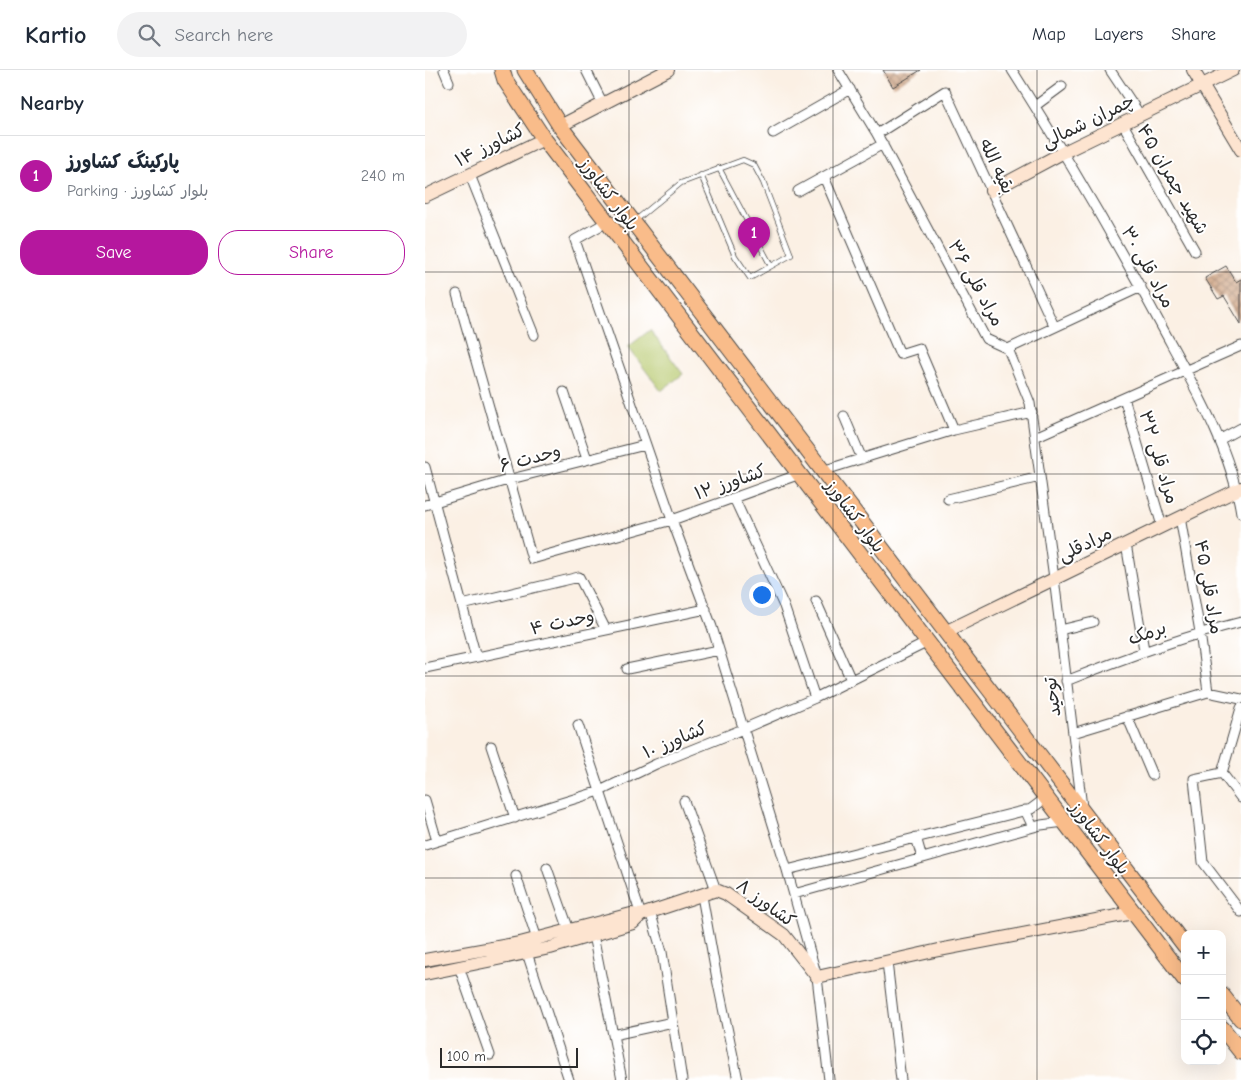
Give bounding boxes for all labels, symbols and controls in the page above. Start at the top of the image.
search box [117,12,467,57]
text: Kartio [25,21,87,49]
icon: search [135,21,163,49]
text: Search here [175,24,273,46]
text: Map [1032,24,1066,45]
text: Layers [1094,24,1143,45]
text: Share [1171,24,1216,45]
street label: چمران شمالی [1038,90,1138,154]
text: Nearby [20,91,84,115]
street label: کشاورز ۱۴ [452,119,529,171]
street label: شهید چمران ۴۵ [1132,120,1213,239]
street label: بقیه الله [975,135,1018,197]
text: پارکینگ کشاورز [67,151,179,173]
street label: بلوار کشاورز [573,152,643,235]
text: 1 [33,167,39,185]
text: 240 m [361,167,405,185]
text: Parking · بلوار کشاورز [67,182,208,200]
pin: 1 [738,217,770,258]
street label: مراد قلی ۳۰ [1117,223,1179,312]
button: Save [20,230,208,275]
button: Share [218,230,405,275]
street label: مراد قلی ۳۶ [943,237,1008,330]
street label: مراد قلی ۳۲ [1134,408,1183,506]
street label: وحدت ۶ [497,440,563,477]
street label: کشاورز ۱۲ [692,460,769,504]
street label: بلوار کشاورز [819,474,889,557]
street label: مرادقلی [1055,522,1116,566]
street label: مراد قلی ۴۵ [1190,538,1227,636]
your location [749,582,775,608]
street label: وحدت ۴ [528,605,596,640]
street label: برمک [1125,617,1169,650]
street label: توحید [1040,675,1065,718]
street label: کشاورز ۱۰ [640,717,711,763]
street label: بلوار کشاورز [1064,796,1134,879]
street label: کشاورز ۸ [732,875,800,932]
map controls [1181,930,1226,1065]
button: + [1181,930,1226,975]
button: − [1181,975,1226,1020]
button: locate [1181,1020,1226,1065]
scale bar [440,1045,577,1068]
text: 100 m [447,1048,486,1065]

